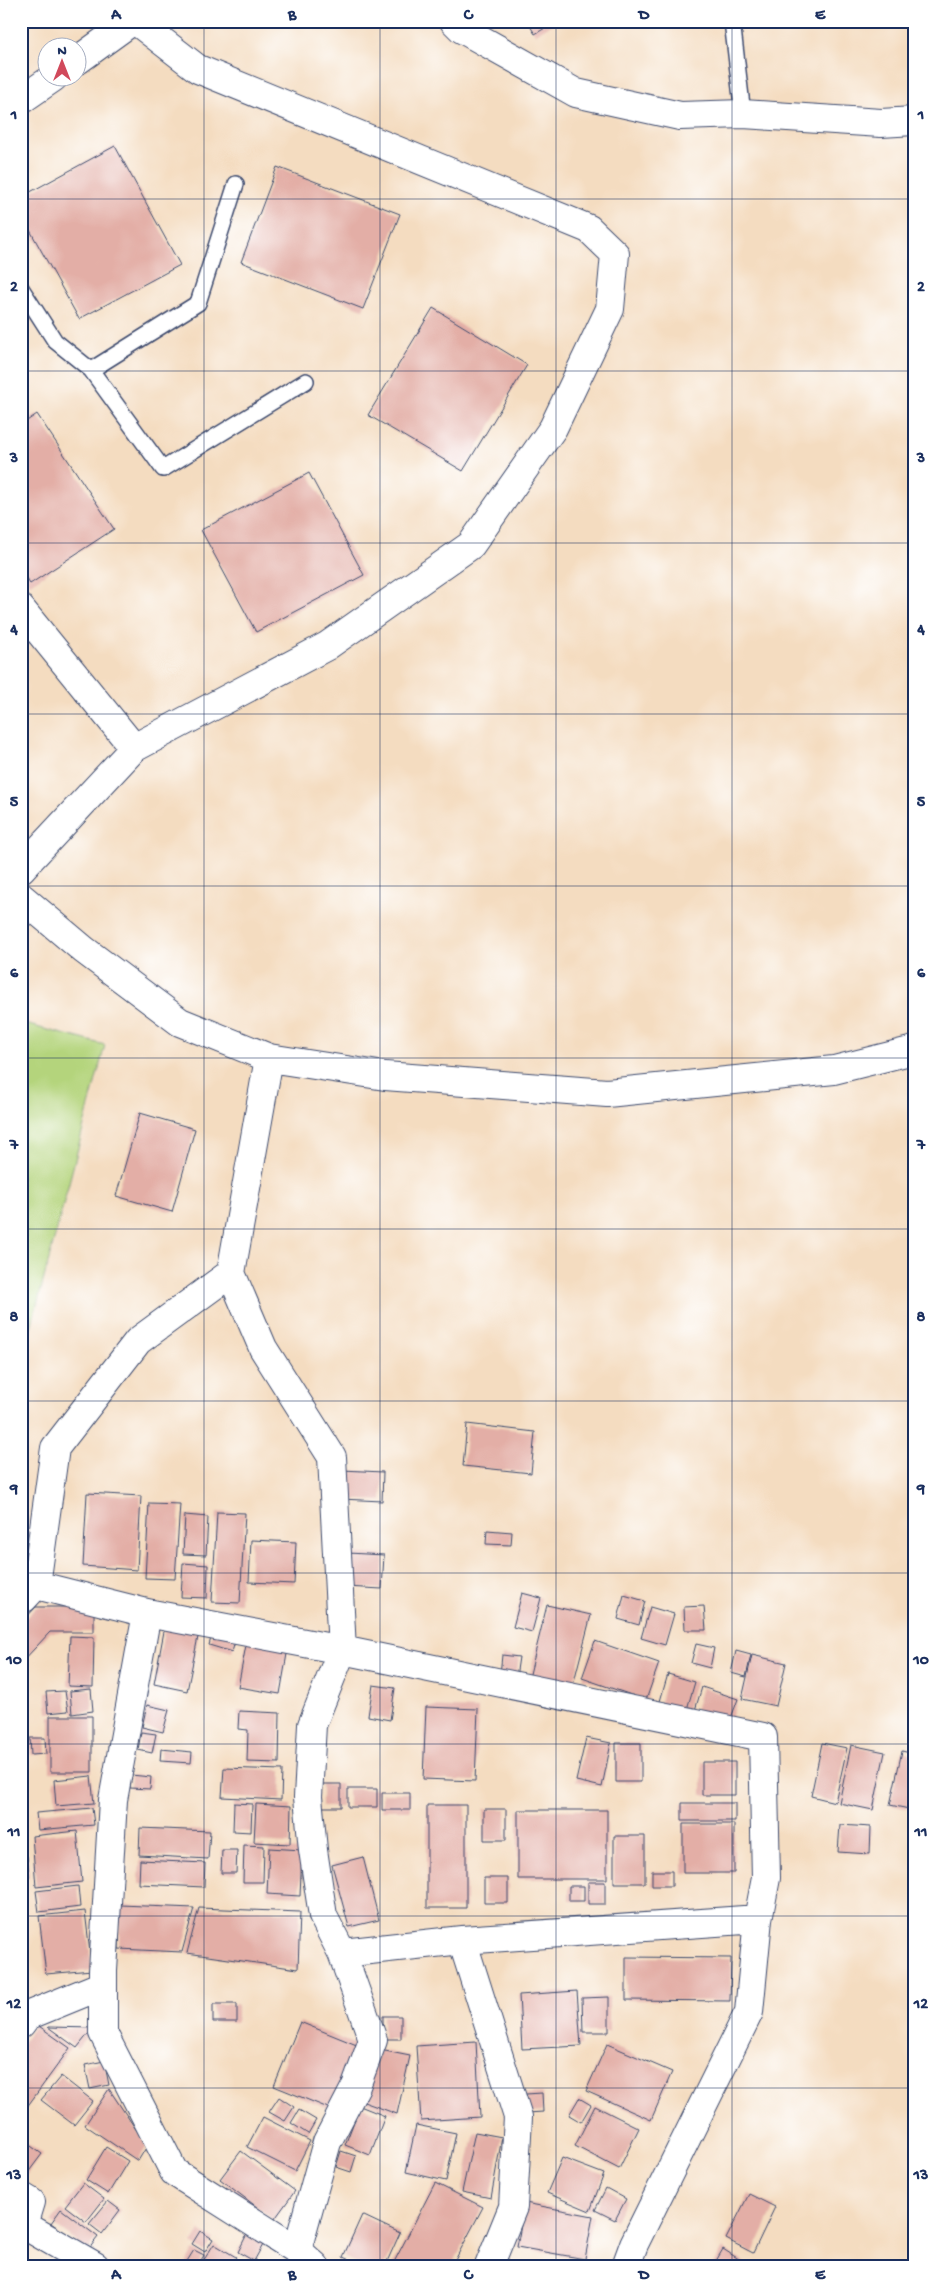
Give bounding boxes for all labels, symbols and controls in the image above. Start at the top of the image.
text: A [110,7,122,26]
text: B [287,7,297,26]
text: C [463,7,474,26]
text: D [637,7,650,26]
text: E [815,7,826,26]
north arrow [38,38,88,88]
text: N [57,43,67,60]
text: 1 [10,107,17,126]
text: 1 [917,107,924,126]
text: 2 [10,279,18,298]
text: 2 [917,279,925,298]
text: 3 [9,450,18,469]
text: 3 [916,450,925,469]
text: 4 [9,622,18,641]
text: 4 [916,622,925,641]
text: 5 [10,794,19,813]
text: 5 [917,794,926,813]
text: 6 [10,965,19,984]
text: 6 [917,965,926,984]
text: 7 [9,1137,19,1156]
text: 7 [916,1137,926,1156]
text: 8 [10,1309,19,1328]
text: 8 [917,1309,926,1328]
text: 9 [9,1481,18,1500]
text: 9 [916,1481,925,1500]
text: 10 [5,1652,22,1671]
text: 10 [912,1652,929,1671]
text: 11 [7,1824,20,1843]
text: 11 [914,1824,927,1843]
text: 12 [6,1996,21,2015]
text: 12 [913,1996,928,2015]
text: 13 [6,2167,21,2186]
text: 13 [913,2167,928,2186]
text: A [110,2267,122,2286]
text: B [287,2267,297,2286]
text: C [463,2267,474,2286]
text: D [637,2267,650,2286]
text: E [815,2267,826,2286]

